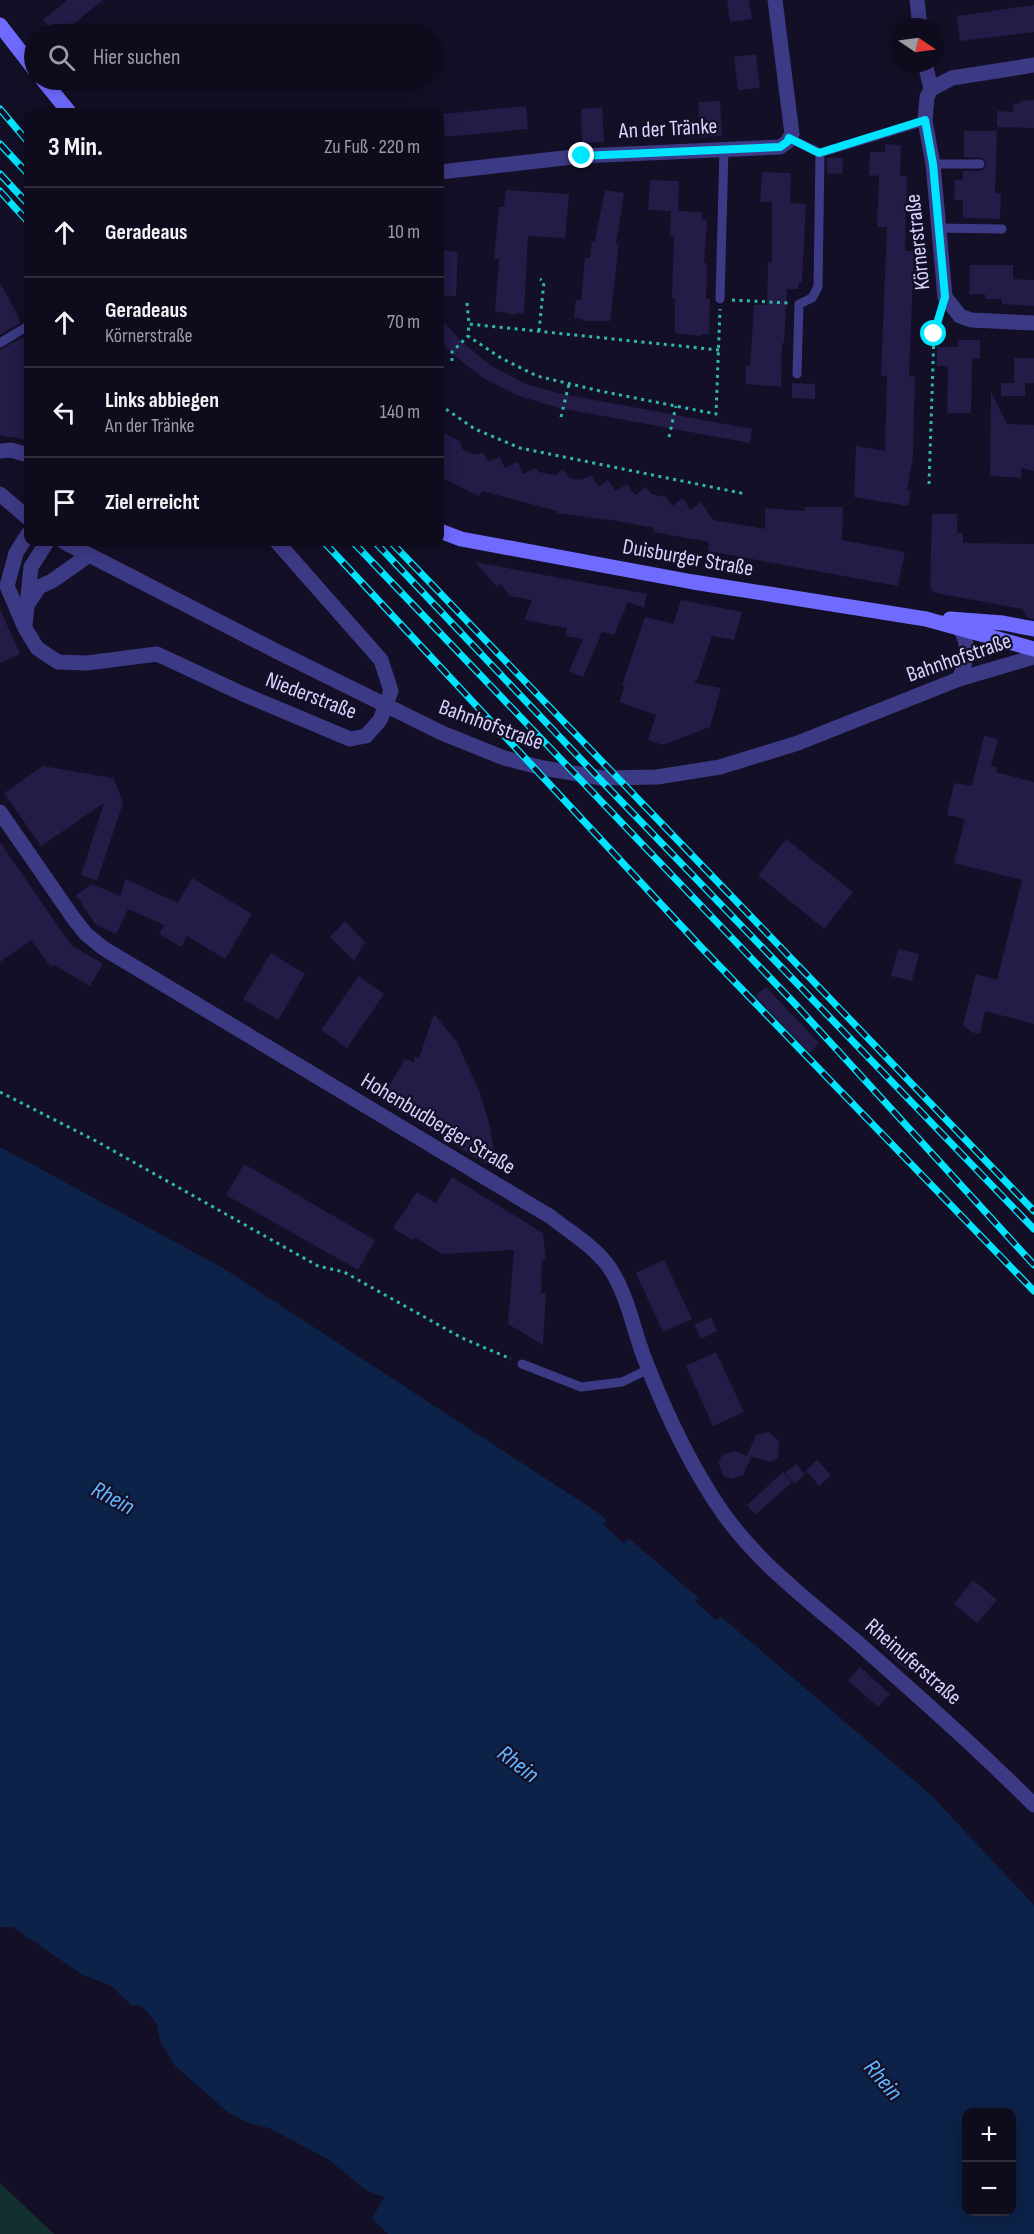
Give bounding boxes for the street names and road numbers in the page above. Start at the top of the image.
street label: An der Tränke [617,113,718,145]
street label: Körnerstraße [900,193,936,291]
street label: Duisburger Straße [621,533,755,583]
street label: Bahnhofstraße [903,627,1015,689]
street label: Niederstraße [262,666,360,726]
street label: Bahnhofstraße [435,694,547,756]
street label: Hohenbudberger Straße [356,1067,520,1181]
street label: Rheinuferstraße [859,1613,967,1711]

